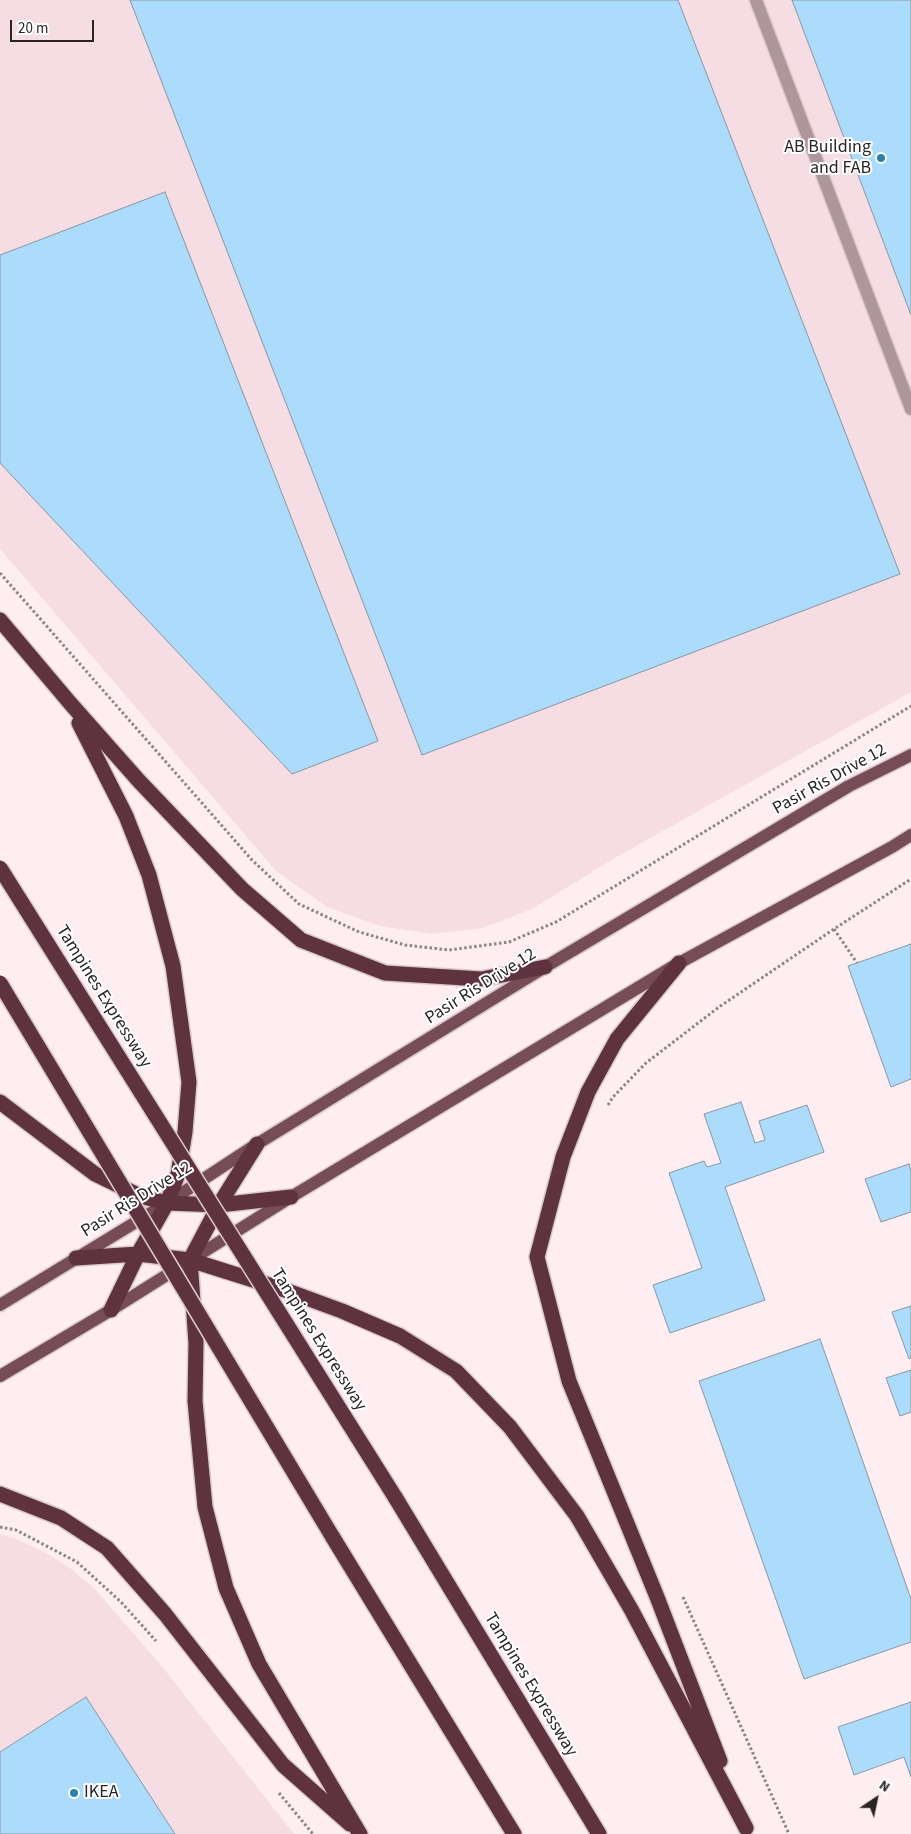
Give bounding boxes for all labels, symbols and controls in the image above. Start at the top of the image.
scale bar [12,10,96,42]
text: 20 m [18,18,48,39]
place label: AB Building and FAB [784,137,871,180]
marker: AB Building and FAB [875,152,887,164]
street label: Pasir Ris Drive 12 [769,740,891,820]
street label: Tampines Expressway [50,922,156,1072]
street label: Pasir Ris Drive 12 [422,944,540,1030]
street label: Pasir Ris Drive 12 [78,1157,196,1243]
street label: Tampines Expressway [265,1265,371,1415]
street label: Tampines Expressway [479,1609,581,1761]
north arrow [851,1774,901,1824]
text: N [875,1776,894,1797]
place label: IKEA [84,1782,118,1804]
marker: IKEA [68,1787,80,1799]

